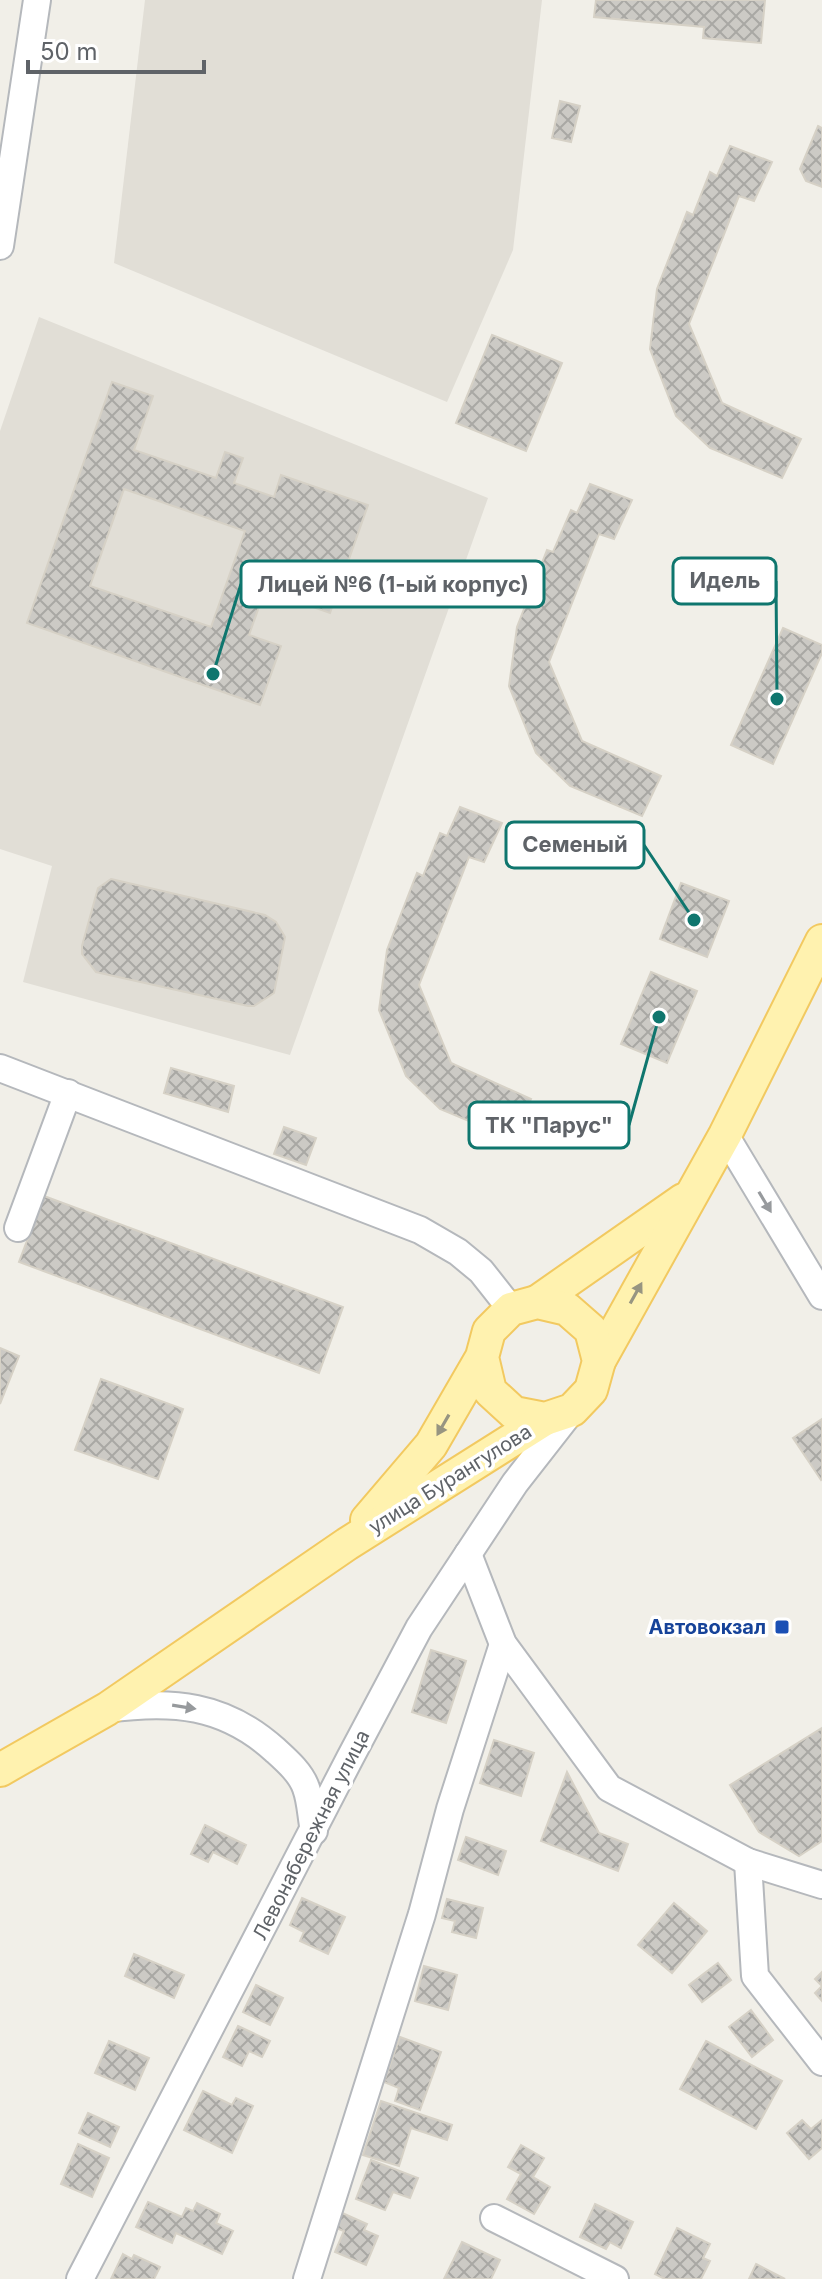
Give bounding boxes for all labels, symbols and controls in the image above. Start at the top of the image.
scale bar [28,24,204,74]
text: 50 m [40,37,98,66]
callout: Идель [673,558,776,604]
callout: Лицей №6 (1-ый корпус) [241,561,544,607]
text: Идель [690,567,760,593]
text: Лицей №6 (1-ый корпус) [257,571,529,597]
callout: Семеный [506,822,644,868]
text: Семеный [522,831,628,857]
callout: ТК "Парус" [469,1102,629,1148]
text: ТК "Парус" [485,1112,613,1138]
one-way arrow [758,1191,772,1213]
one-way arrow [629,1282,643,1304]
one-way arrow [436,1414,450,1436]
street label: улица Бурангулова [364,1419,536,1539]
place label: Автовокзал [648,1615,766,1639]
marker: Автовокзал [773,1618,791,1636]
one-way arrow [172,1702,197,1714]
street label: Левонабережная улица [247,1726,375,1944]

